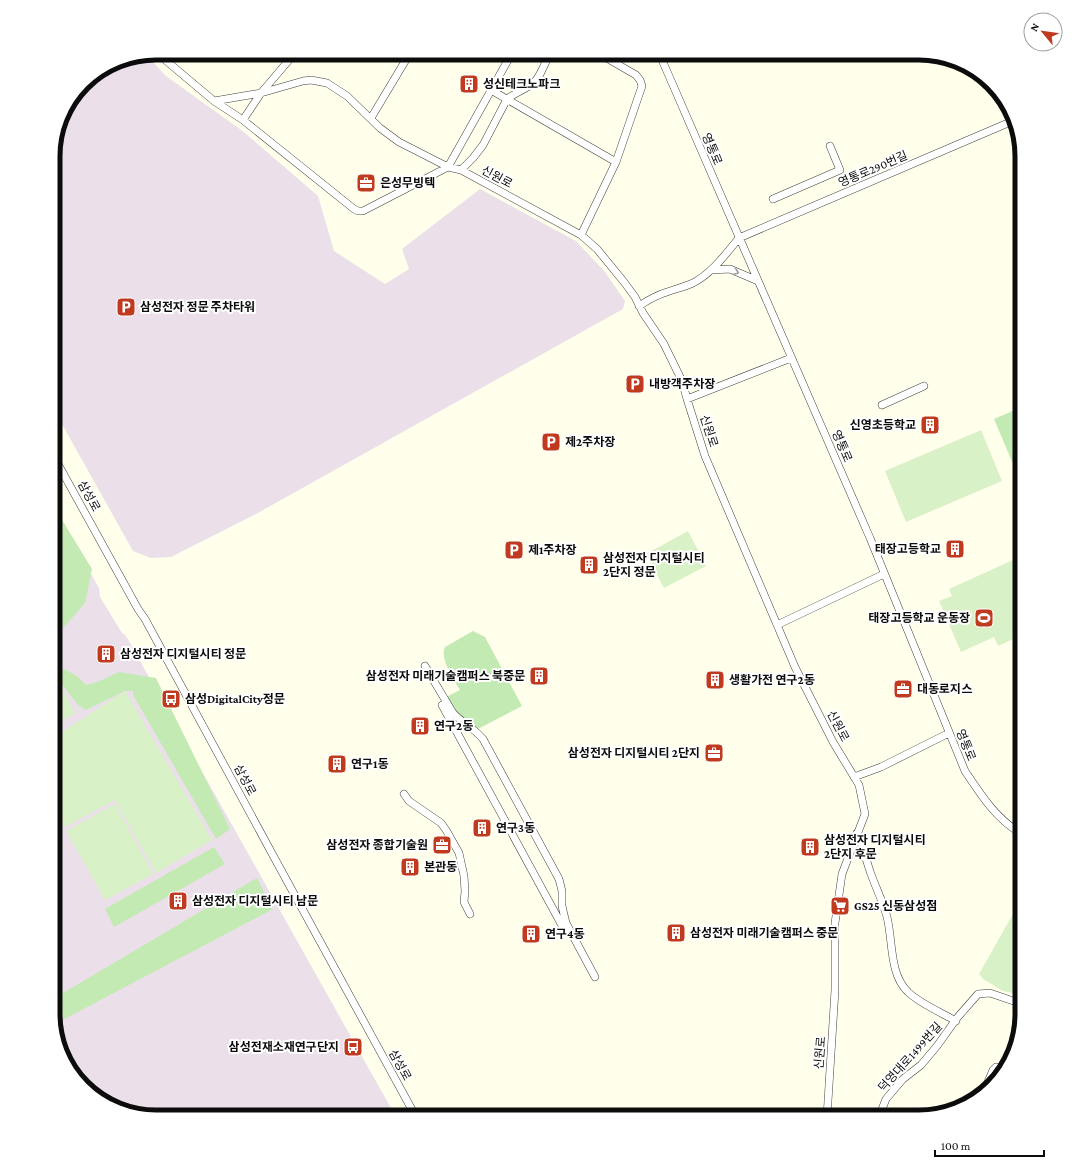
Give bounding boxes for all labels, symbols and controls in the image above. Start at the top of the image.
north arrow [1023,12,1063,52]
text: N [1027,21,1042,33]
building icon: 성신테크노파크 [458,73,480,95]
place label: 성신테크노파크 [483,77,560,91]
street label: 영통로 [699,131,725,167]
street label: 영통로290번길 [836,148,910,190]
street label: 신원로 [479,163,515,191]
office icon: 은성무빙텍 [355,172,377,194]
place label: 은성무빙텍 [380,176,435,190]
one-way arrow [732,267,739,275]
parking icon: 삼성전자 정문 주차타워 [115,296,137,318]
place label: 삼성전자 정문 주차타워 [140,300,255,314]
parking icon: 내방객주차장 [624,373,646,395]
place label: 내방객주차장 [649,377,715,391]
street label: 신원로 [697,413,721,449]
building icon: 신영초등학교 [919,414,941,436]
place label: 신영초등학교 [850,418,916,432]
street label: 영통로 [829,428,855,464]
parking icon: 제2주차장 [540,431,562,453]
place label: 제2주차장 [565,435,615,449]
street label: 삼성로 [75,478,103,514]
building icon: 태장고등학교 [944,538,966,560]
parking icon: 제1주차장 [503,539,525,561]
place label: 태장고등학교 [875,542,941,556]
place label: 제1주차장 [528,543,577,557]
place label: 삼성전자 디지털시티 2단지 정문 [603,551,705,579]
building icon: 삼성전자 디지털시티 2단지 정문 [578,554,600,576]
sports icon: 태장고등학교 운동장 [973,607,995,629]
place label: 태장고등학교 운동장 [868,611,970,625]
building icon: 삼성전자 디지털시티 정문 [95,643,117,665]
place label: 삼성전자 디지털시티 정문 [120,647,246,661]
building icon: 삼성전자 미래기술캠퍼스 북중문 [528,665,550,687]
place label: 삼성전자 미래기술캠퍼스 북중문 [366,669,525,683]
building icon: 생활가전 연구2동 [704,669,726,691]
place label: 생활가전 연구2동 [729,673,815,687]
office icon: 대동로지스 [892,678,914,700]
place label: 대동로지스 [917,682,972,696]
bus stop icon: 삼성DigitalCity정문 [160,688,182,710]
place label: 삼성DigitalCity정문 [185,692,285,706]
street label: 신원로 [824,708,852,744]
building icon: 연구2동 [409,715,431,737]
place label: 연구2동 [434,719,473,733]
street label: 영통로 [953,727,979,763]
office icon: 삼성전자 디지털시티 2단지 [703,742,725,764]
place label: 삼성전자 디지털시티 2단지 [568,746,700,760]
building icon: 연구1동 [326,753,348,775]
place label: 연구1동 [351,757,389,771]
street label: 삼성로 [231,762,259,798]
building icon: 연구3동 [471,817,493,839]
place label: 연구3동 [496,821,535,835]
place label: 삼성전자 디지털시티 2단지 후문 [824,833,926,861]
office icon: 삼성전자 종합기술원 [431,834,453,856]
building icon: 삼성전자 디지털시티 2단지 후문 [799,836,821,858]
place label: 삼성전자 종합기술원 [326,838,428,852]
building icon: 본관동 [399,856,421,878]
place label: 본관동 [424,860,457,874]
building icon: 삼성전자 디지털시티 남문 [167,890,189,912]
place label: 삼성전자 디지털시티 남문 [192,894,318,908]
supermarket icon: GS25 신동삼성점 [829,895,851,917]
place label: GS25 신동삼성점 [854,899,937,913]
building icon: 삼성전자 미래기술캠퍼스 중문 [665,922,687,944]
building icon: 연구4동 [520,923,542,945]
place label: 삼성전자 미래기술캠퍼스 중문 [690,926,838,940]
place label: 연구4동 [545,927,585,941]
street label: 덕영대로1499번길 [875,1019,945,1095]
bus stop icon: 삼성전재소재연구단지 [342,1036,364,1058]
street label: 신원로 [812,1036,828,1070]
place label: 삼성전재소재연구단지 [229,1040,339,1054]
street label: 삼성로 [386,1047,414,1083]
scale bar [935,1132,1044,1158]
text: 100 m [941,1139,971,1153]

